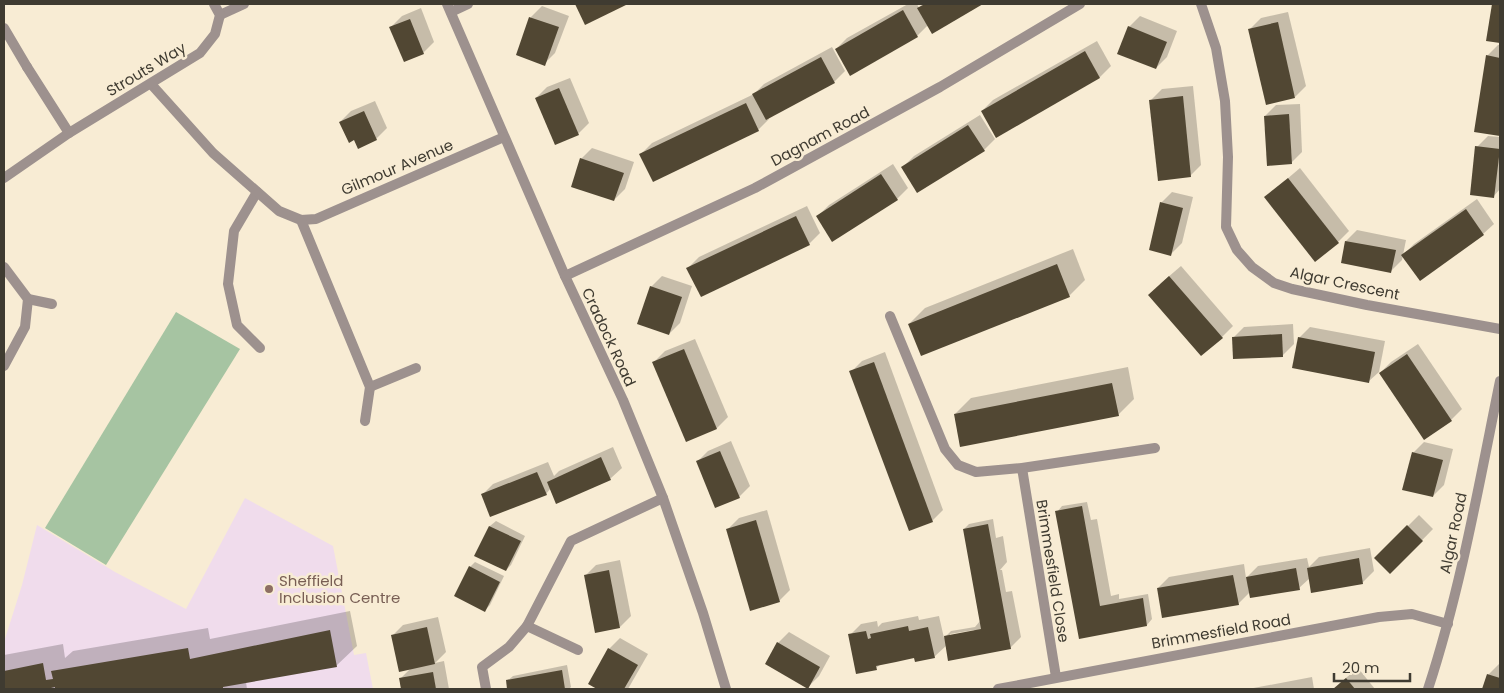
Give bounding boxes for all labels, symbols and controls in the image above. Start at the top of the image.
street label: Strouts Way [102,37,190,101]
street label: Dagnam Road [767,101,873,171]
street label: Gilmour Avenue [338,134,456,200]
street label: Algar Crescent [1288,261,1402,305]
street label: Cradock Road [577,284,641,390]
street label: Algar Road [1434,490,1472,576]
street label: Brimmesfield Close [1031,498,1075,644]
place label: Sheffield Inclusion Centre [279,570,400,608]
marker: Sheffield Inclusion Centre [263,583,275,595]
street label: Brimmesfield Road [1150,608,1292,654]
scale bar [1334,650,1410,682]
text: 20 m [1342,657,1380,678]

